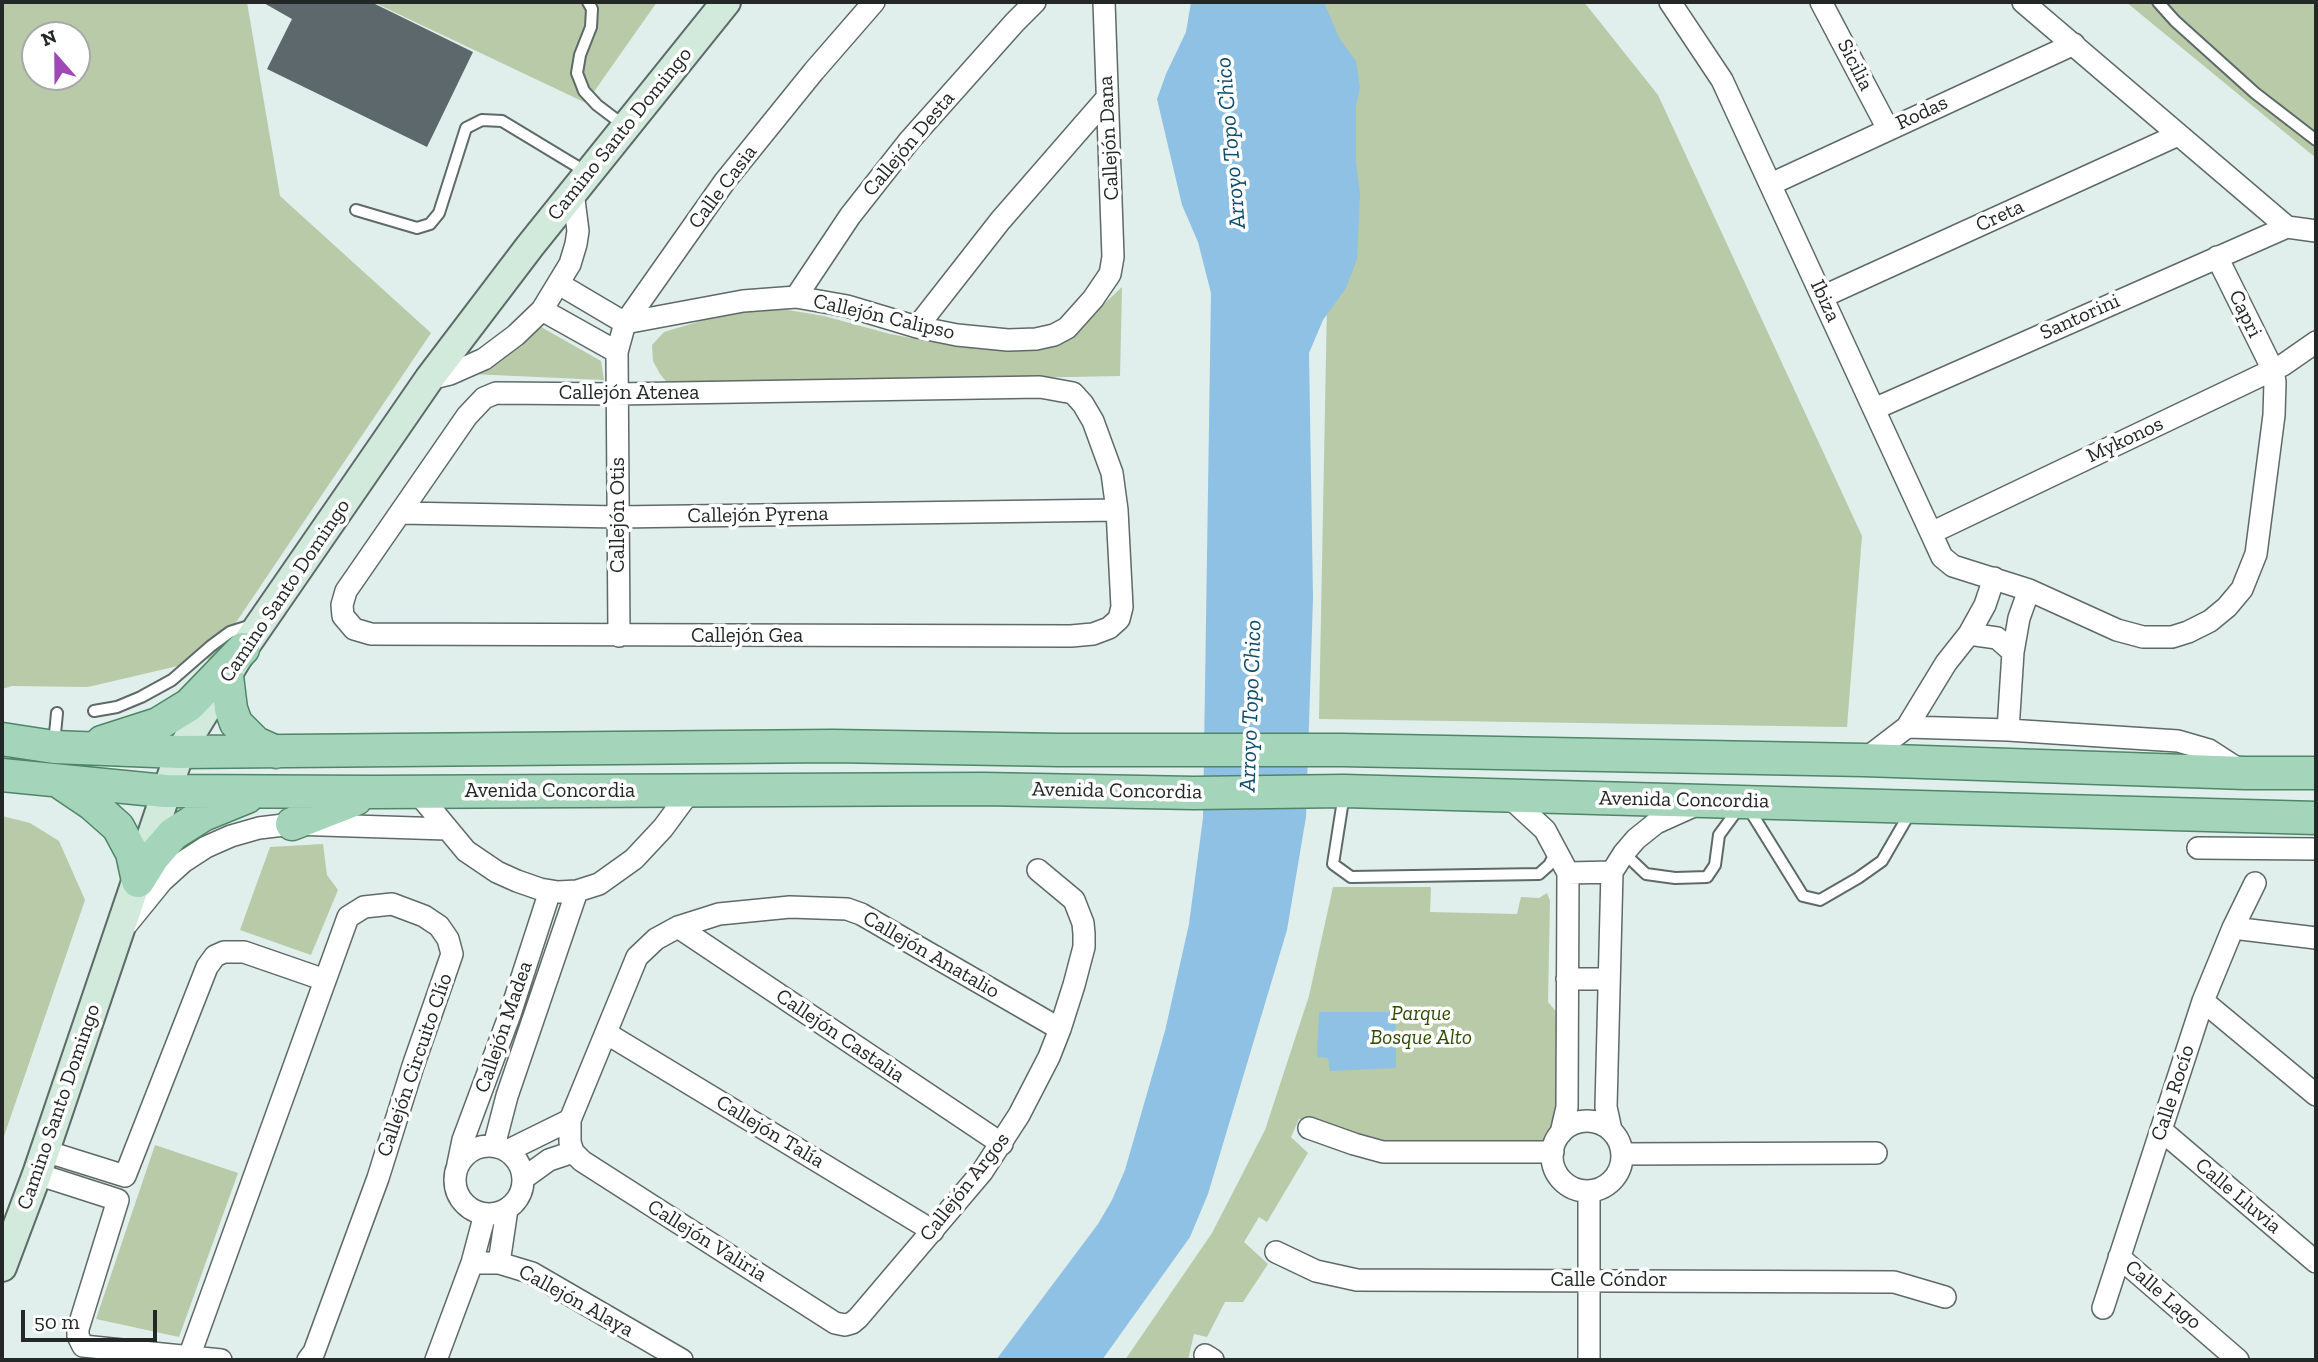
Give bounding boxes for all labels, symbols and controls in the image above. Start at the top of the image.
north arrow [21,21,91,91]
text: N [38,24,60,51]
street label: Sicilia [1831,35,1879,95]
street label: Camino Santo Domingo [542,42,698,226]
water label: Arroyo Topo Chico [1210,56,1252,230]
street label: Callejón Dana [1093,75,1125,201]
street label: Callejón Desta [858,86,960,202]
street label: Rodas [1892,90,1952,136]
street label: Calle Casia [683,140,763,234]
street label: Creta [1972,194,2028,238]
street label: Ibiza [1804,276,1846,326]
street label: Capri [2223,286,2267,342]
street label: Callejón Calipso [811,288,957,346]
street label: Santorini [2036,288,2124,346]
street label: Callejón Atenea [559,380,699,406]
street label: Mykonos [2083,411,2167,469]
street label: Callejón Otis [605,457,631,573]
street label: Camino Santo Domingo [214,494,356,688]
street label: Callejón Pyrena [687,501,829,529]
water label: Arroyo Topo Chico [1234,619,1268,793]
street label: Callejón Gea [691,623,803,649]
street label: Avenida Concordia [1032,777,1202,805]
street label: Avenida Concordia [465,778,635,804]
street label: Avenida Concordia [1599,786,1769,814]
street label: Callejón Anatalio [858,906,1004,1004]
street label: Callejón Madea [470,958,538,1096]
street label: Callejón Circuito Clío [372,970,458,1160]
street label: Callejón Castalia [771,984,909,1088]
street label: Camino Santo Domingo [12,1001,106,1213]
park label: Parque Bosque Alto [1370,1001,1472,1051]
street label: Calle Rocío [2146,1042,2200,1144]
street label: Callejón Talía [711,1090,829,1174]
street label: Callejón Argos [915,1127,1015,1247]
street label: Calle Lluvia [2190,1153,2286,1239]
street label: Callejón Valiria [643,1194,771,1288]
street label: Calle Lago [2119,1255,2207,1335]
street label: Callejón Alaya [514,1259,638,1343]
street label: Calle Cóndor [1550,1267,1668,1293]
scale bar [24,1296,161,1340]
text: 50 m [34,1309,80,1334]

